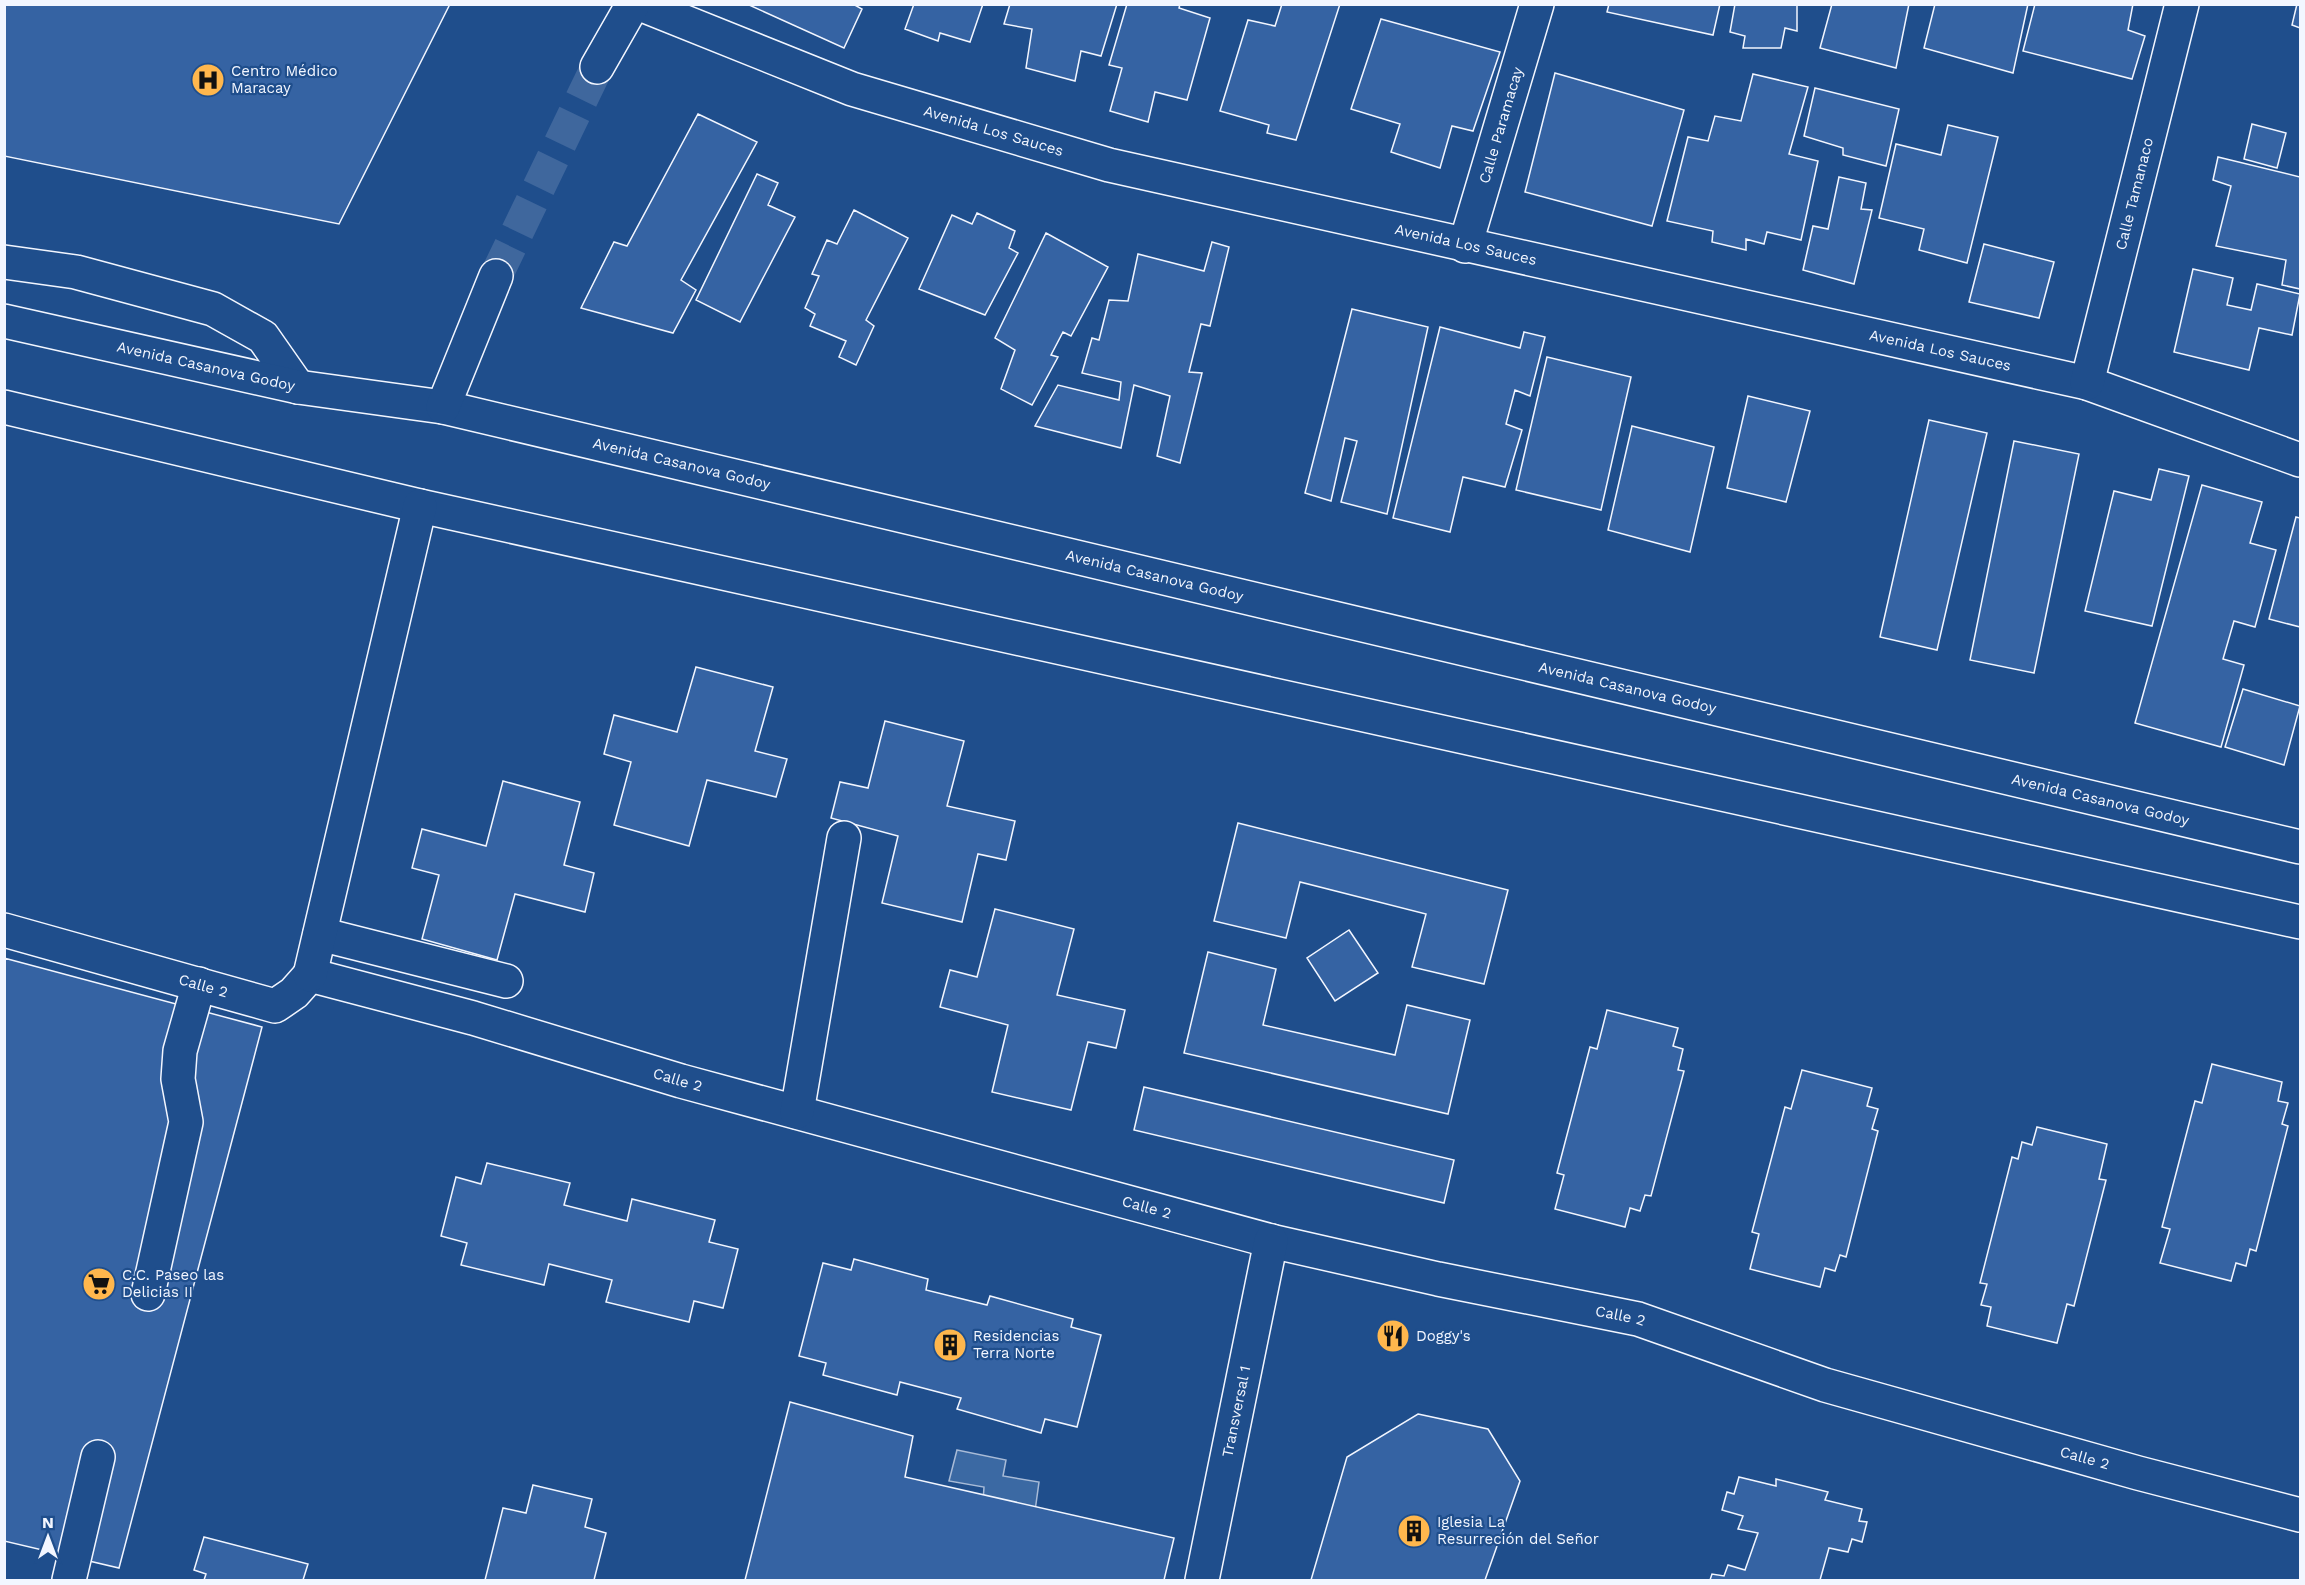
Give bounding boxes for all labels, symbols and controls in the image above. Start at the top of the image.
hospital icon: Centro Médico Maracay [190,62,226,98]
place label: Centro Médico Maracay [231,62,338,97]
street label: Calle Paramacay [1475,65,1527,186]
street label: Avenida Los Sauces [922,102,1066,160]
street label: Calle Tamanaco [2112,136,2157,252]
street label: Avenida Los Sauces [1393,220,1539,269]
street label: Avenida Los Sauces [1868,326,2013,375]
street label: Avenida Casanova Godoy [115,338,297,395]
street label: Avenida Casanova Godoy [591,434,773,493]
street label: Avenida Casanova Godoy [1064,546,1246,605]
street label: Avenida Casanova Godoy [1537,658,1718,717]
street label: Avenida Casanova Godoy [2010,770,2191,830]
street label: Calle 2 [177,970,230,1001]
street label: Calle 2 [651,1064,704,1095]
street label: Calle 2 [1120,1192,1173,1223]
supermarket icon: C.C. Paseo las Delicias II [81,1266,117,1302]
place label: C.C. Paseo las Delicias II [122,1266,224,1301]
street label: Calle 2 [1594,1302,1648,1330]
restaurant icon: Doggy's [1375,1318,1411,1354]
building icon: Residencias Terra Norte [932,1327,968,1363]
place label: Residencias Terra Norte [973,1327,1059,1362]
place label: Doggy's [1416,1327,1471,1345]
street label: Transversal 1 [1218,1364,1254,1459]
street label: Calle 2 [2058,1442,2111,1473]
north arrow [18,1507,78,1567]
text: N [42,1513,54,1532]
building icon: Iglesia La Resurreción del Señor [1396,1513,1432,1549]
place label: Iglesia La Resurreción del Señor [1437,1513,1599,1548]

